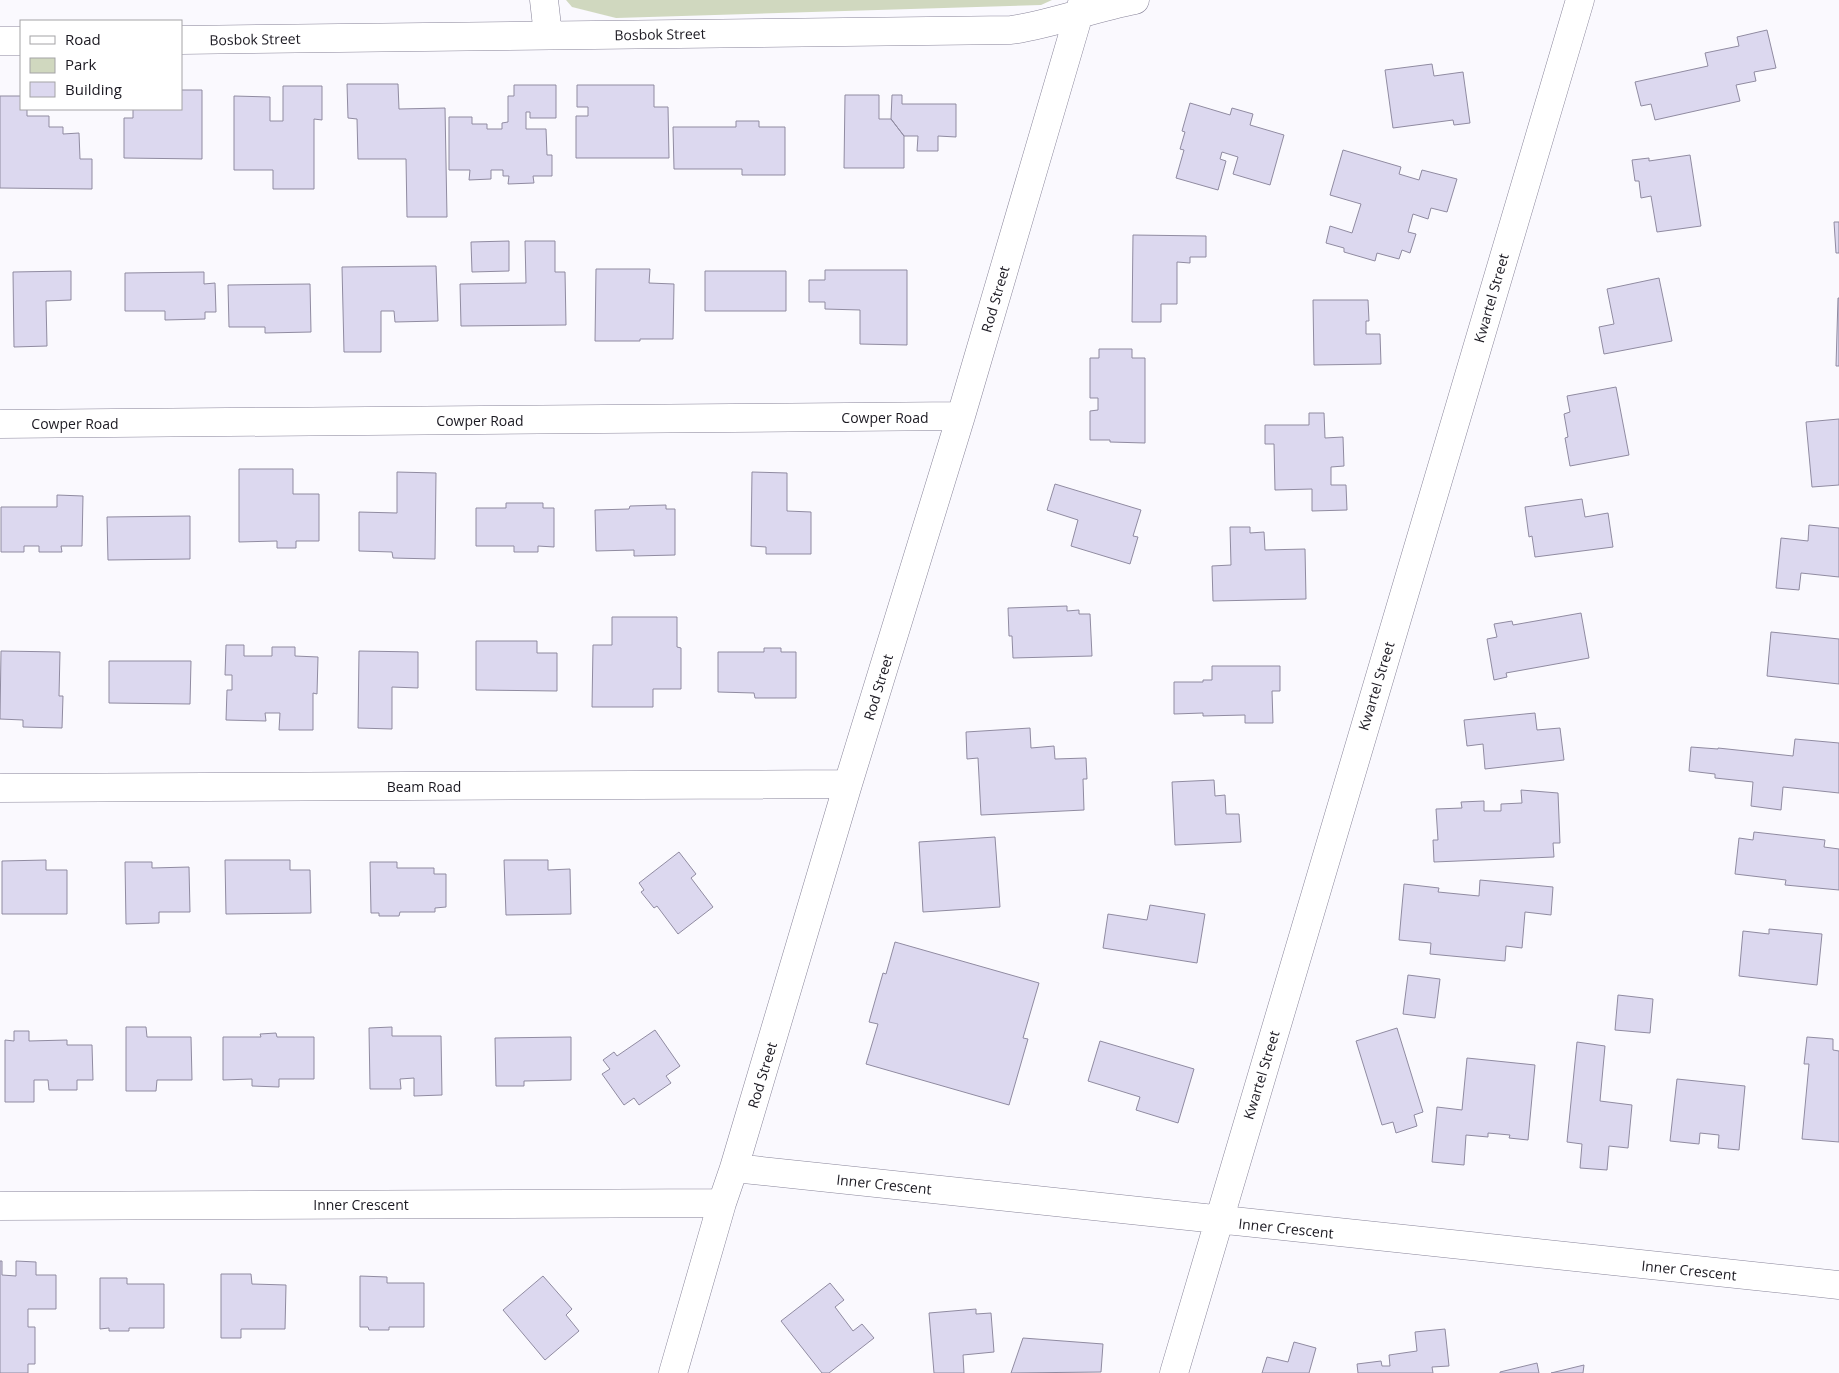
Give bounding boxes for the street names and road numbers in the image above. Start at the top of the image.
street label: Bosbok Street [614,24,706,44]
street label: Bosbok Street [209,29,301,49]
street label: Kwartel Street [1469,251,1513,345]
street label: Rod Street [976,264,1014,334]
street label: Cowper Road [841,408,929,427]
street label: Cowper Road [436,411,524,430]
street label: Cowper Road [31,414,119,433]
street label: Kwartel Street [1353,639,1399,733]
street label: Rod Street [859,652,897,722]
street label: Beam Road [387,777,461,796]
street label: Kwartel Street [1238,1028,1284,1122]
street label: Rod Street [743,1040,781,1110]
street label: Inner Crescent [836,1170,932,1198]
street label: Inner Crescent [313,1195,409,1214]
street label: Inner Crescent [1238,1214,1334,1242]
street label: Inner Crescent [1641,1256,1737,1284]

